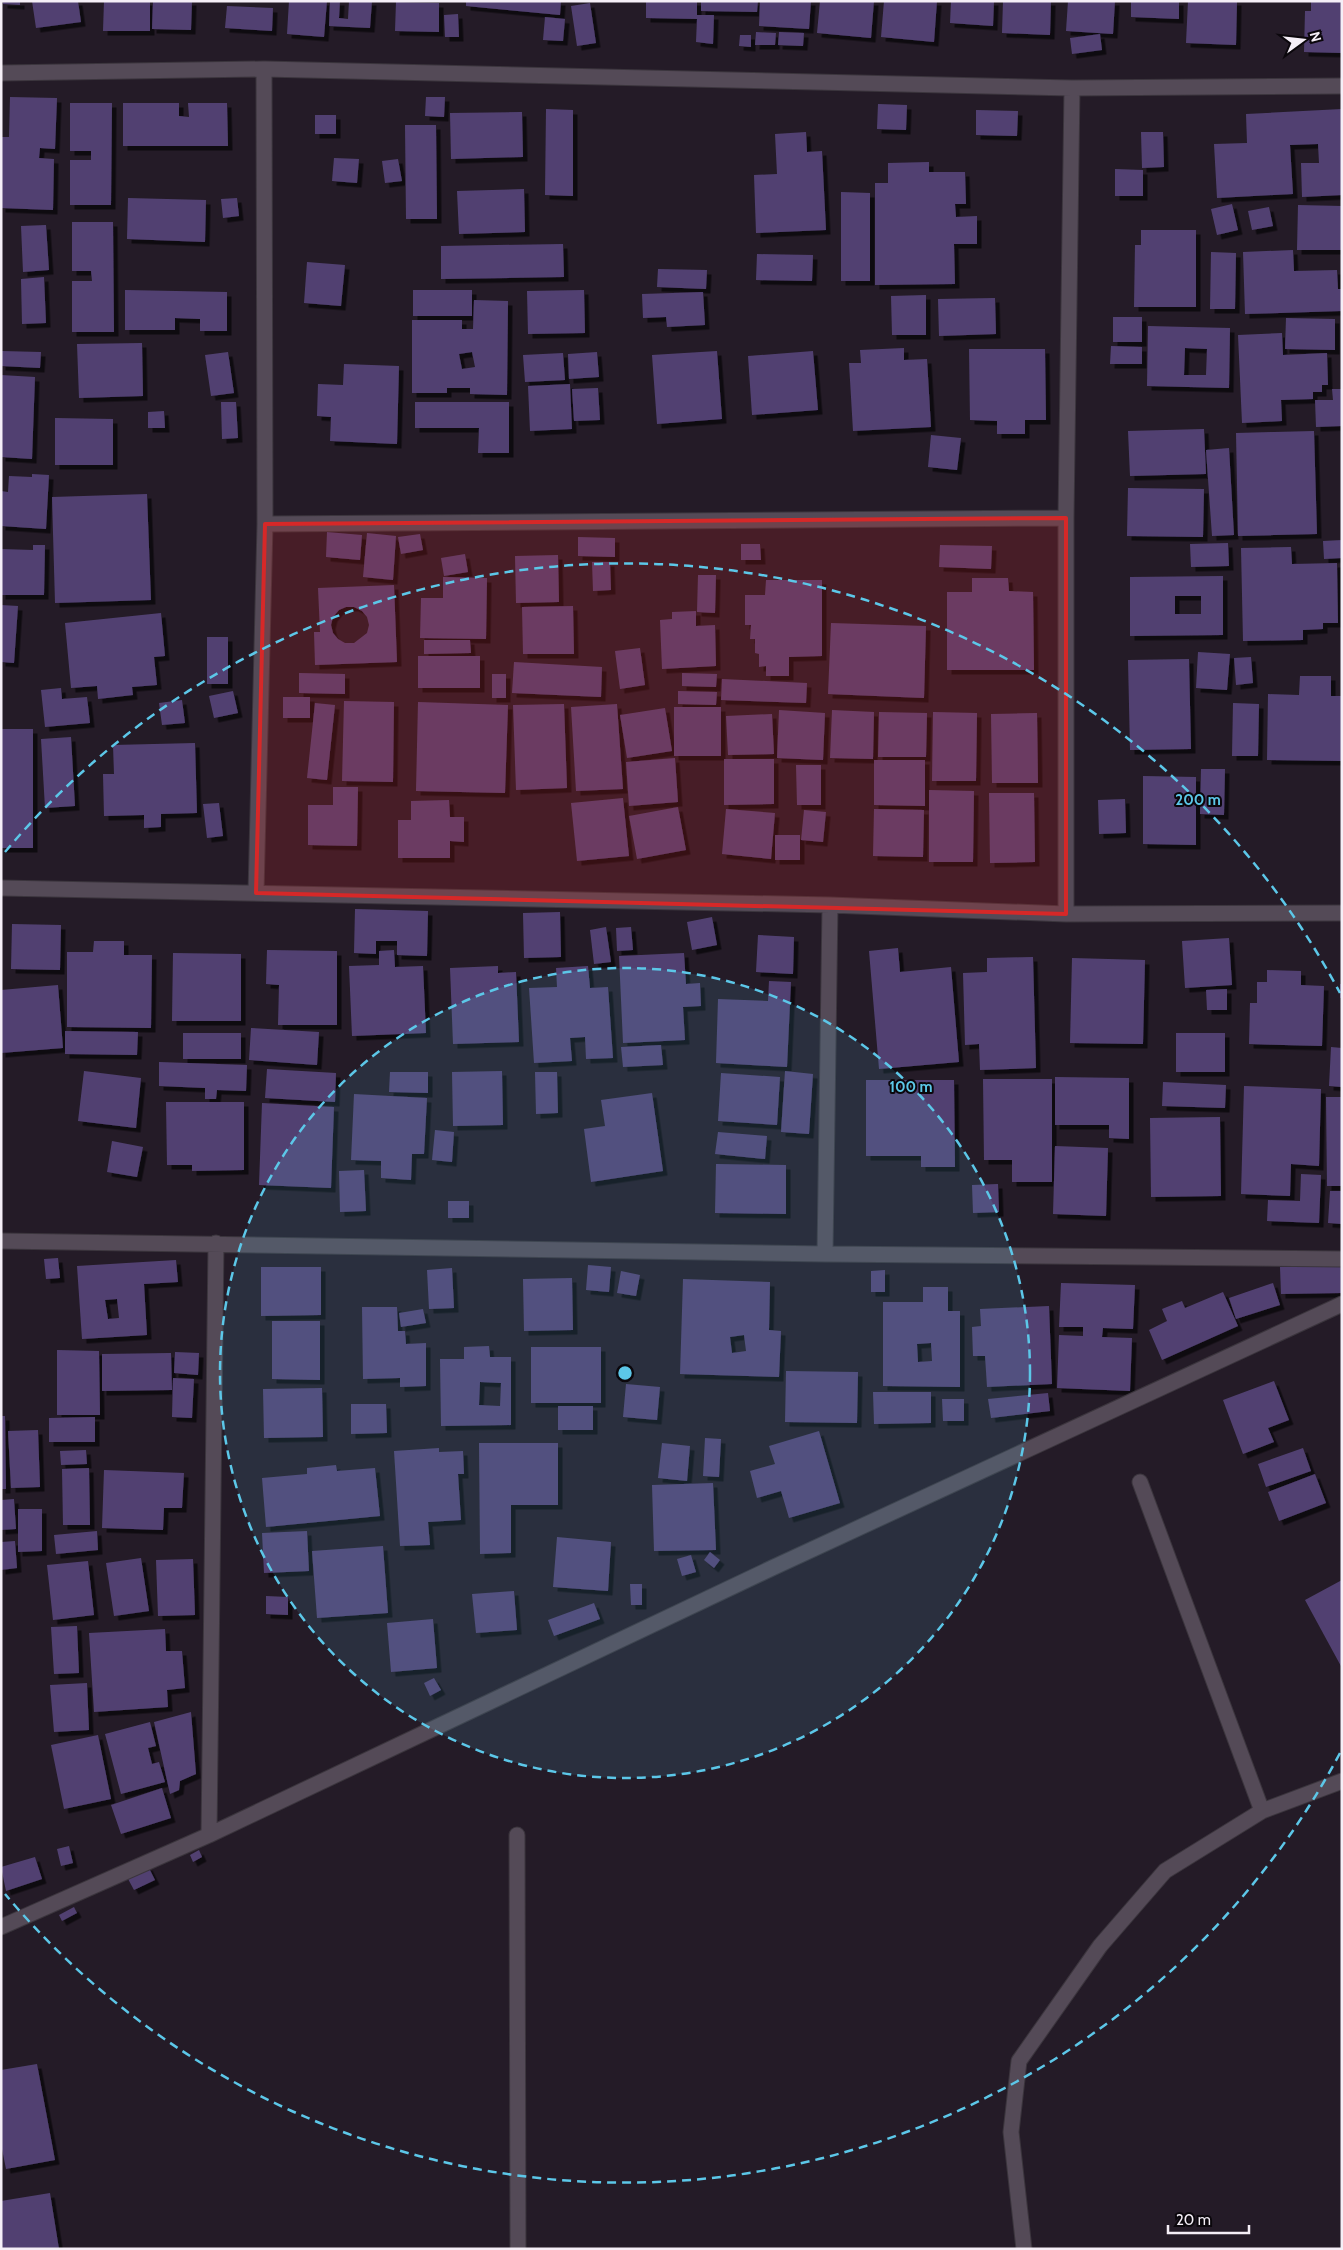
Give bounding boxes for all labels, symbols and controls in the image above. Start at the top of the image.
north arrow [1278,15,1328,65]
text: N [1306,30,1326,44]
text: 200 m [1175,791,1221,809]
text: 100 m [889,1078,933,1096]
centre of rings [616,1364,634,1382]
scale bar [1168,2202,1249,2234]
text: 20 m [1176,2211,1211,2229]

